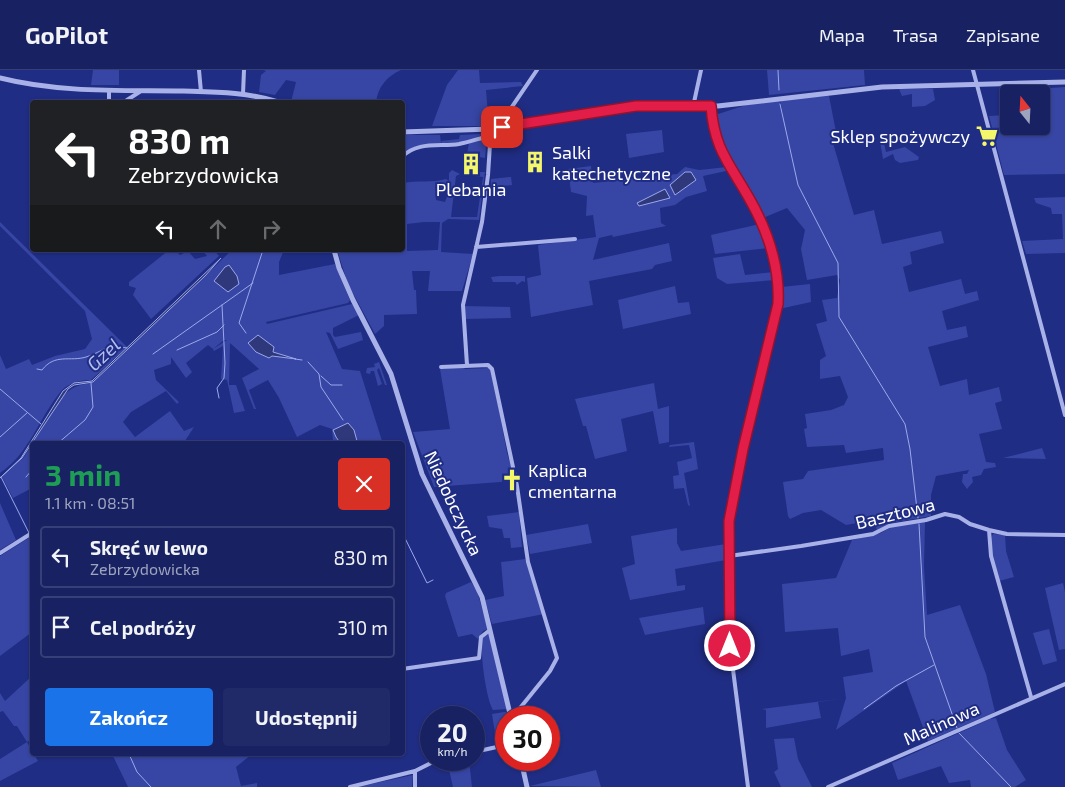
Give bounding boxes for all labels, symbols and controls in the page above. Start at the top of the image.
text: GoPilot [25,20,108,49]
text: Mapa [819,24,865,46]
text: Trasa [893,24,938,46]
text: Zapisane [966,24,1040,46]
north arrow [1000,85,1050,135]
map controls [1000,85,1050,135]
pin [481,106,523,148]
icon: arrive [488,113,516,141]
text: 830 m [128,119,230,161]
icon: left [45,120,110,185]
supermarket icon: Sklep spożywczy [974,123,1000,149]
place label: Sklep spożywczy [831,125,970,147]
place label: Salki katechetyczne [552,141,671,184]
building icon: Salki katechetyczne [522,149,548,175]
building icon: Plebania [458,151,484,177]
text: Zebrzydowicka [128,161,279,187]
place label: Plebania [436,178,506,200]
icon: left [151,215,179,243]
icon: ahead [204,215,232,243]
icon: right [257,215,285,243]
water label: Gzel [82,333,124,375]
street label: Niedobczycka [420,447,488,559]
text: 3 min [45,456,121,492]
button: close [338,458,390,510]
place label: Kaplica cmentarna [528,459,617,502]
church icon: Kaplica cmentarna [499,467,525,493]
text: 1.1 km · 08:51 [45,493,135,512]
street label: Basztowa [853,493,937,533]
text: Skręć w lewo [90,536,208,559]
icon: left [47,543,75,571]
text: 830 m [334,546,388,569]
text: Zebrzydowicka [90,559,200,578]
icon: arrive [47,613,75,641]
text: Cel podróży [90,616,196,639]
text: 310 m [338,616,388,639]
position arrow [703,619,755,671]
button: Zakończ [45,688,213,746]
button: Udostępnij [223,688,390,746]
street label: Malinowa [900,697,982,749]
speed limit sign: 30 [495,706,560,771]
text: 20 [437,717,468,747]
text: km/h [438,744,467,758]

